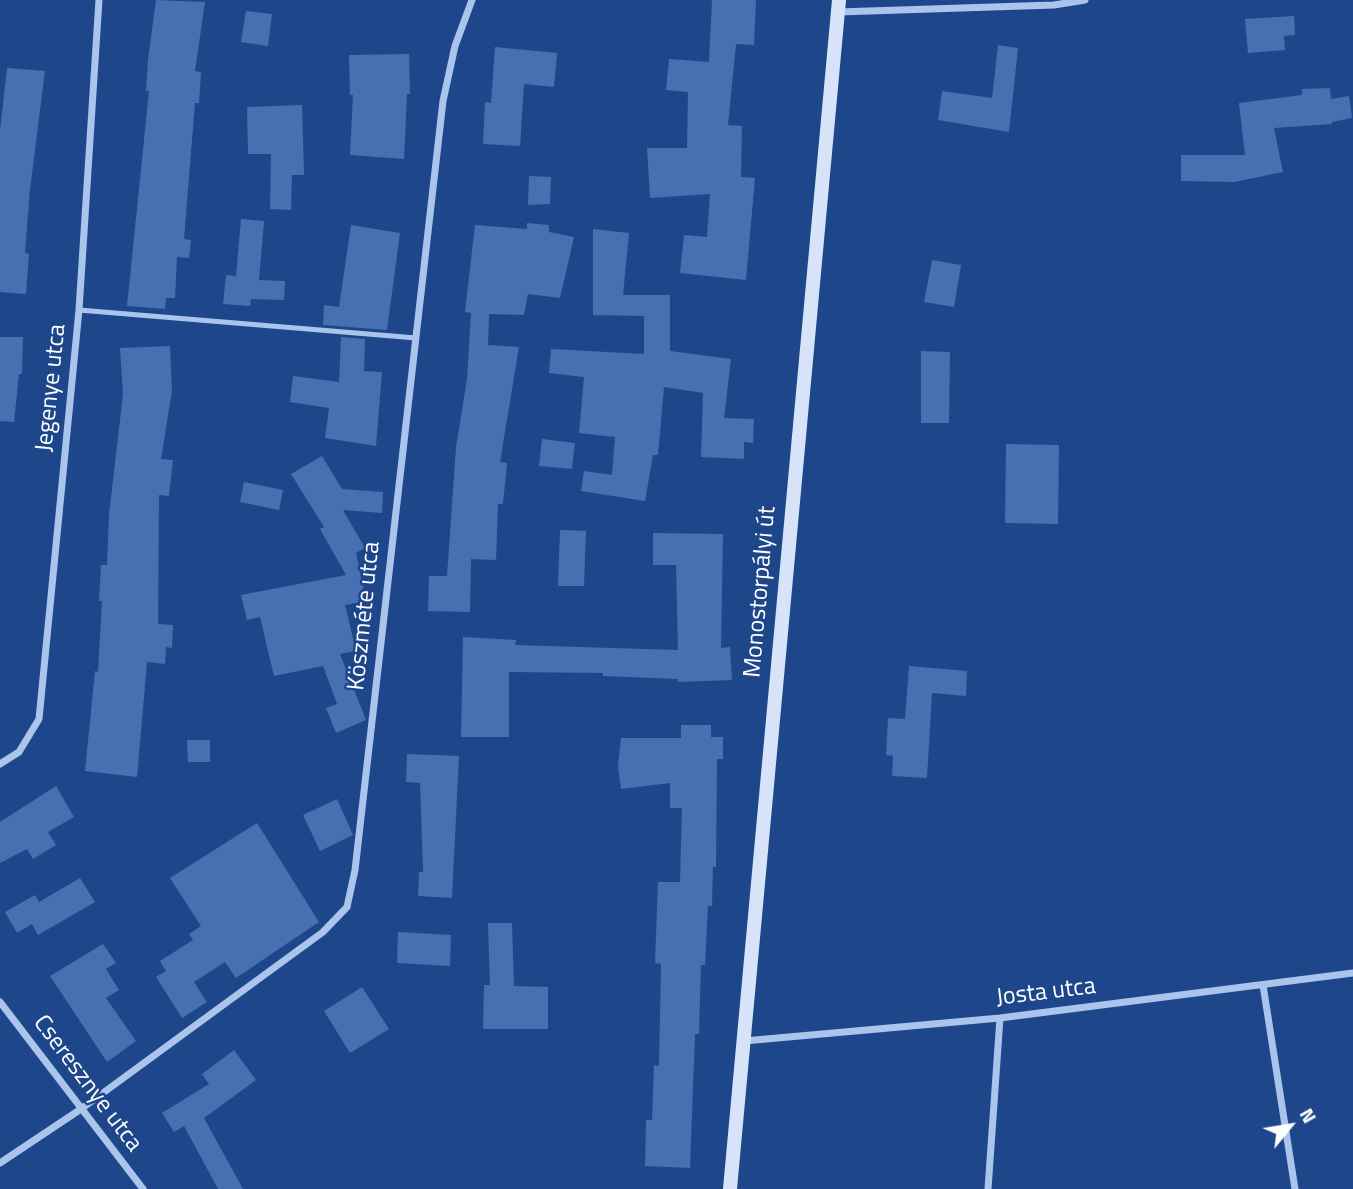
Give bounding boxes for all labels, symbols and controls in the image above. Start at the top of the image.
street label: Jegenye utca [31,323,73,453]
street label: Monostorpályi út [739,505,783,679]
street label: Köszméte utca [343,540,387,692]
street label: Josta utca [995,973,1097,1013]
street label: Cseresznye utca [26,1010,148,1158]
north arrow [1255,1091,1325,1161]
text: N [1293,1102,1324,1128]

